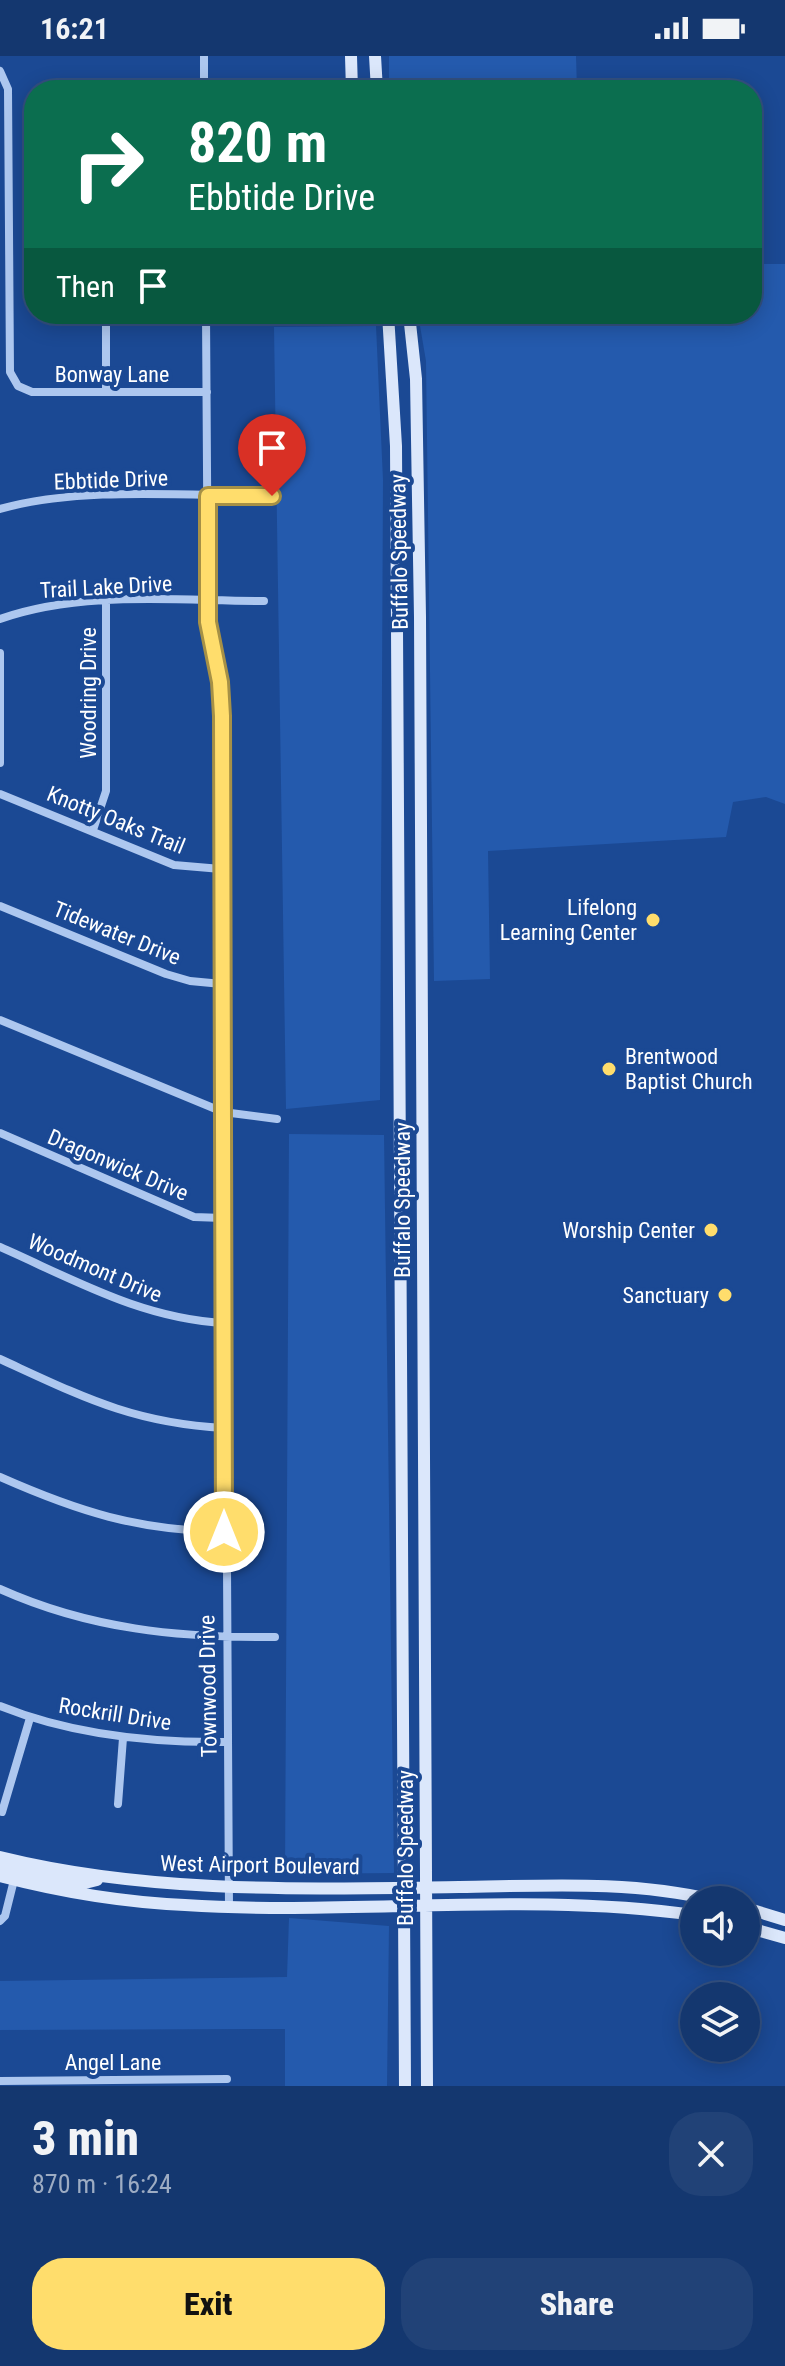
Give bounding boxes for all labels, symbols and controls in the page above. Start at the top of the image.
text: 16:21 [40,11,109,46]
text: 820 m [188,110,327,176]
icon: right [56,112,160,216]
text: Ebbtide Drive [188,177,375,219]
icon: arrive [131,264,175,308]
text: Then [56,269,115,304]
street label: Bonway Lane [55,362,169,387]
pin [238,414,306,496]
icon: arrive [250,426,294,470]
street label: Ebbtide Drive [53,466,169,494]
street label: Buffalo Speedway [385,474,413,630]
street label: Trail Lake Drive [39,571,173,603]
street label: Woodring Drive [76,627,101,759]
street label: Knotty Oaks Trail [43,781,189,859]
place label: Lifelong Learning Center [500,895,637,945]
street label: Tidewater Drive [50,896,184,970]
marker: Lifelong Learning Center [644,911,662,929]
place label: Brentwood Baptist Church [625,1044,753,1094]
marker: Brentwood Baptist Church [600,1060,618,1078]
street label: Buffalo Speedway [390,1122,415,1278]
street label: Dragonwick Drive [44,1124,192,1206]
place label: Worship Center [562,1218,695,1243]
marker: Worship Center [702,1221,720,1239]
street label: Woodmont Drive [24,1229,166,1307]
place label: Sanctuary [622,1283,709,1308]
marker: Sanctuary [716,1286,734,1304]
position arrow [182,1490,266,1574]
street label: Townwood Drive [194,1614,222,1758]
street label: Rockrill Drive [57,1693,173,1735]
street label: Buffalo Speedway [393,1770,418,1926]
street label: West Airport Boulevard [160,1851,360,1879]
map controls [680,1886,760,2062]
button: sound [680,1886,760,1966]
button: layers [680,1982,760,2062]
street label: Angel Lane [65,2050,161,2075]
text: 3 min [32,2110,139,2167]
button: close [669,2112,753,2196]
text: 870 m · 16:24 [32,2169,172,2199]
button: Exit [32,2258,385,2350]
button: Share [401,2258,753,2350]

